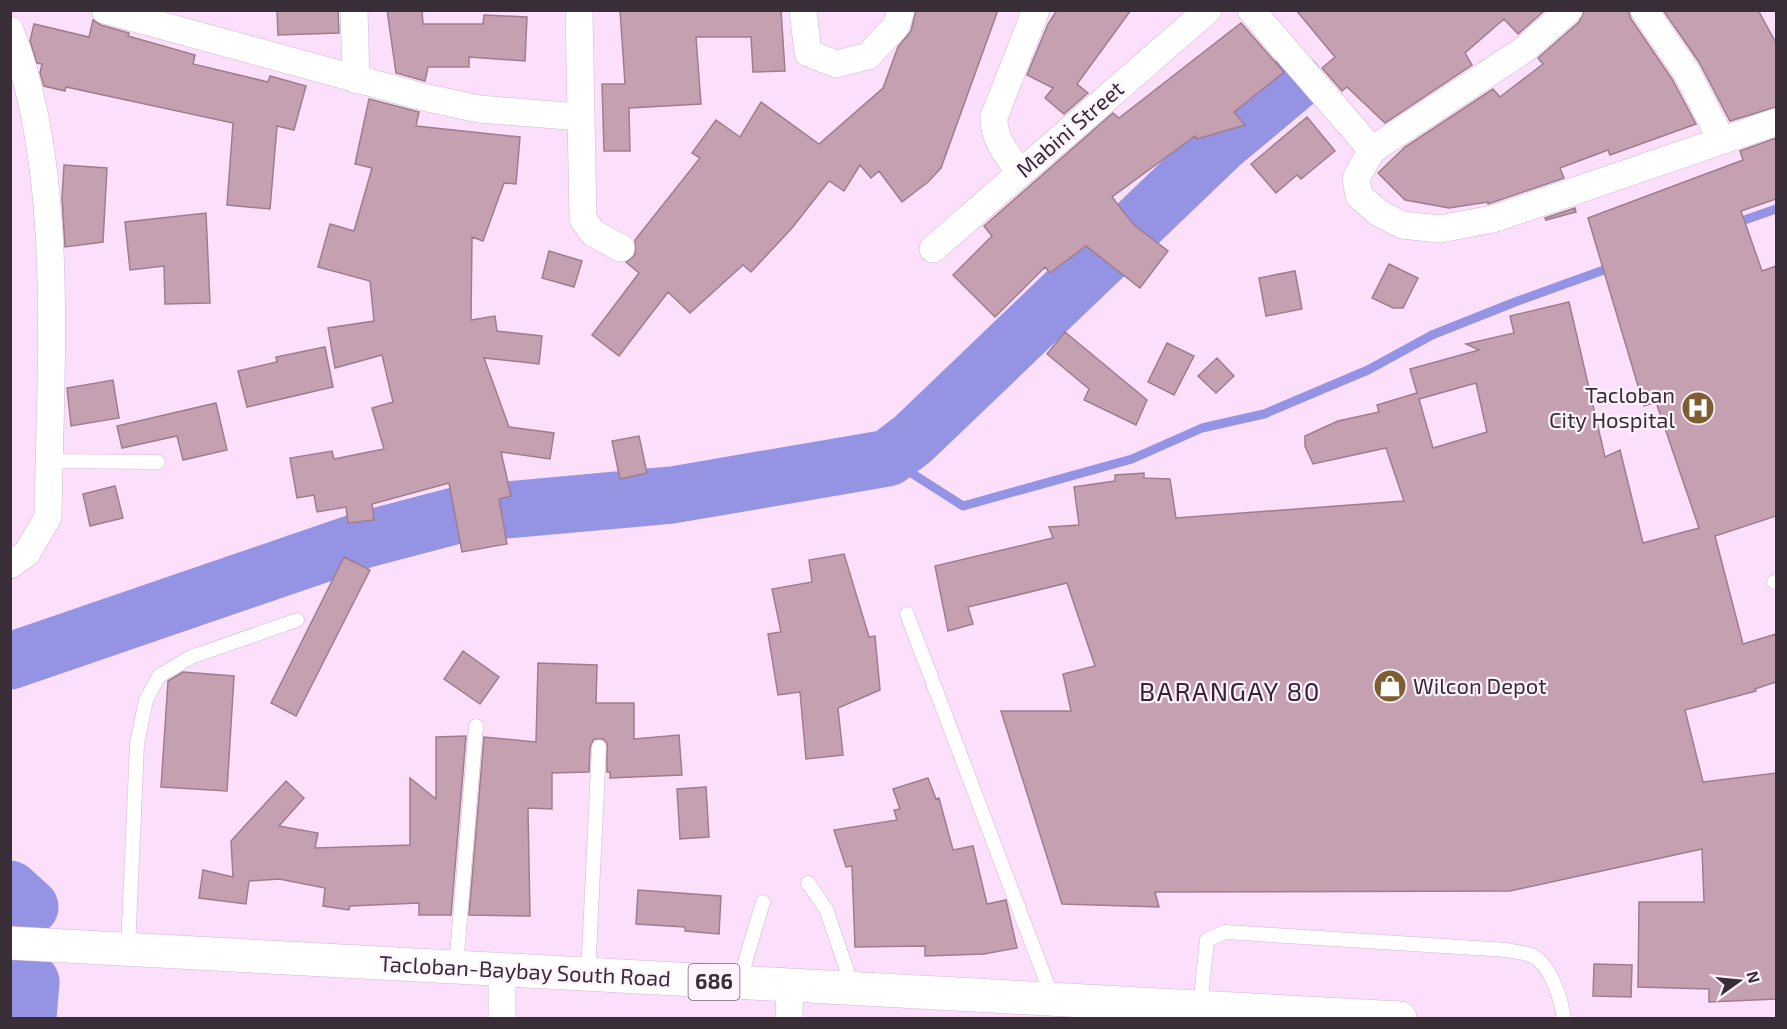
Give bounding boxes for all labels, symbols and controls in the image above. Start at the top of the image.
street label: Mabini Street [1010,75,1128,182]
place label: Tacloban City Hospital [1549,381,1675,432]
hospital icon: Tacloban City Hospital [1680,390,1716,426]
shop icon: Wilcon Depot [1372,668,1408,704]
place label: Wilcon Depot [1413,672,1547,698]
district label: BARANGAY 80 [1139,675,1321,706]
street label: Tacloban-Baybay South Road [379,949,672,991]
north arrow [1709,951,1769,1011]
road number: 686 [688,964,740,1000]
text: N [1743,969,1765,985]

